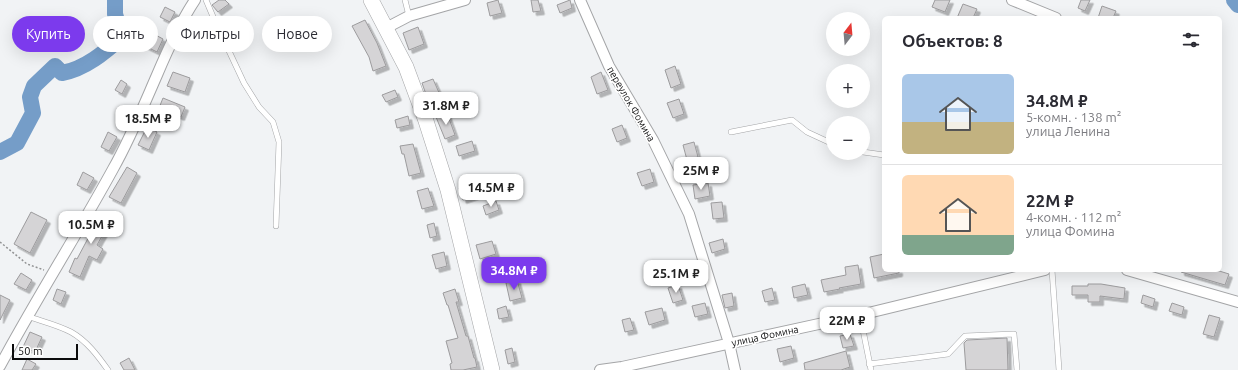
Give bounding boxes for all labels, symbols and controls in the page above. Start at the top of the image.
north arrow [826,12,870,56]
map controls [826,12,870,160]
chip: Купить [12,16,85,52]
chip: Снять [93,16,158,52]
chip: Фильтры [166,16,254,52]
chip: Новое [262,16,332,52]
icon: filters [1180,29,1202,51]
text: Объектов: 8 [902,31,1002,50]
street label: переулок Фомина [605,64,657,144]
button: + [826,64,870,108]
icon: home [934,90,982,138]
text: 34.8M ₽ [1026,91,1088,110]
pin: 31.8M ₽ [409,92,483,126]
text: 31.8M ₽ [422,98,470,112]
pin: 18.5M ₽ [111,105,185,139]
text: 5-комн. · 138 m² [1026,110,1121,124]
text: 18.5M ₽ [124,111,172,125]
button: − [826,116,870,160]
text: улица Ленина [1026,124,1110,138]
pin: 25M ₽ [673,157,729,191]
text: 25M ₽ [683,163,719,177]
pin: 14.5M ₽ [454,174,528,208]
text: 14.5M ₽ [467,180,515,194]
icon: home [934,191,982,239]
text: 22M ₽ [1026,191,1074,210]
text: 4-комн. · 112 m² [1026,210,1121,224]
pin: 10.5M ₽ [54,211,128,245]
text: 10.5M ₽ [67,217,115,231]
text: улица Фомина [1026,224,1115,238]
pin: 34.8M ₽ [477,257,551,291]
pin: 25.1M ₽ [639,260,713,294]
text: 34.8M ₽ [490,263,538,277]
text: 25.1M ₽ [652,266,700,280]
pin: 22M ₽ [819,307,875,341]
text: 22M ₽ [829,313,865,327]
street label: улица Фомина [730,324,800,348]
scale bar [12,342,78,361]
text: 50 m [18,345,42,357]

